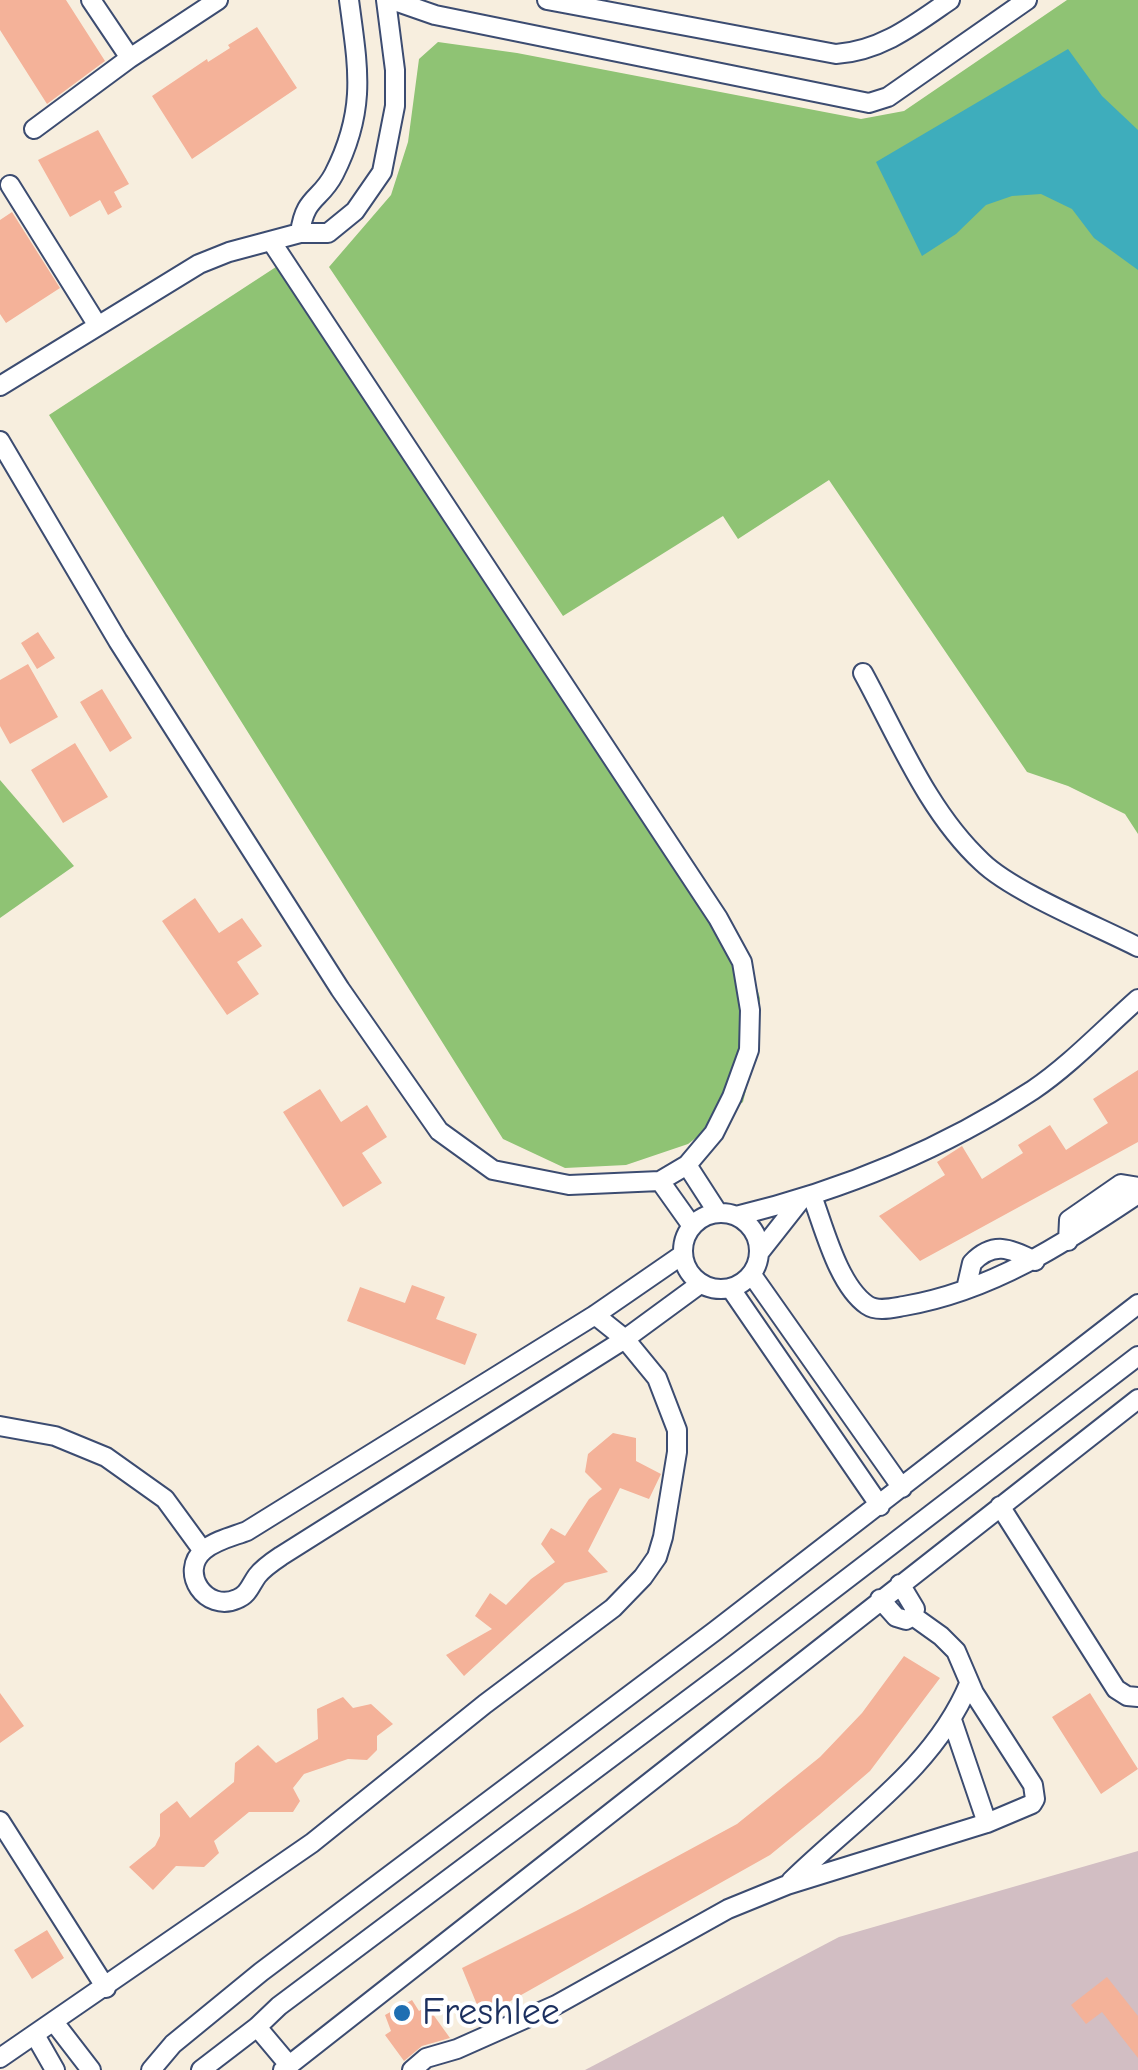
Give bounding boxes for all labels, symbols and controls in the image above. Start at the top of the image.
place label: Freshlee [422,1990,560,2036]
marker: Freshlee [391,2002,413,2024]

